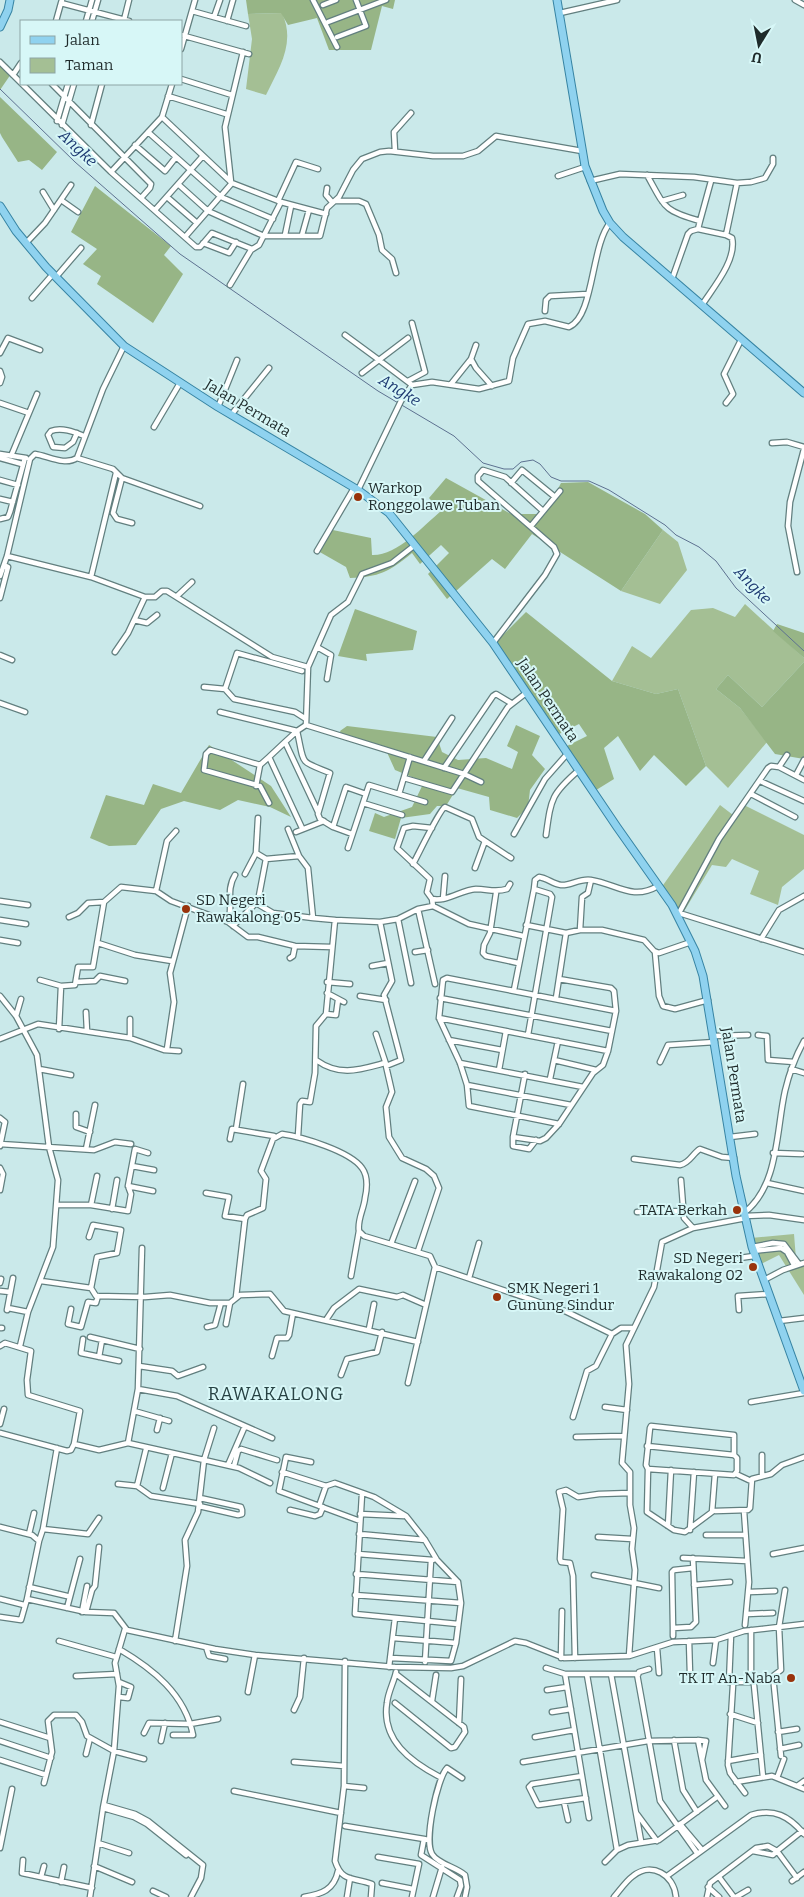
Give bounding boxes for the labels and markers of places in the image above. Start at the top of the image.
place label: Warkop Ronggolawe Tuban [368,479,500,514]
marker: Warkop Ronggolawe Tuban [352,491,364,503]
place label: SD Negeri Rawakalong 05 [196,891,301,926]
marker: SD Negeri Rawakalong 05 [180,903,192,915]
place label: TATA Berkah [639,1201,728,1219]
marker: TATA Berkah [731,1204,743,1216]
place label: SD Negeri Rawakalong 02 [638,1249,744,1284]
marker: SD Negeri Rawakalong 02 [747,1261,759,1273]
place label: SMK Negeri 1 Gunung Sindur [507,1279,615,1314]
marker: SMK Negeri 1 Gunung Sindur [491,1291,503,1303]
place label: TK IT An-Naba [679,1669,781,1687]
marker: TK IT An-Naba [785,1672,797,1684]

